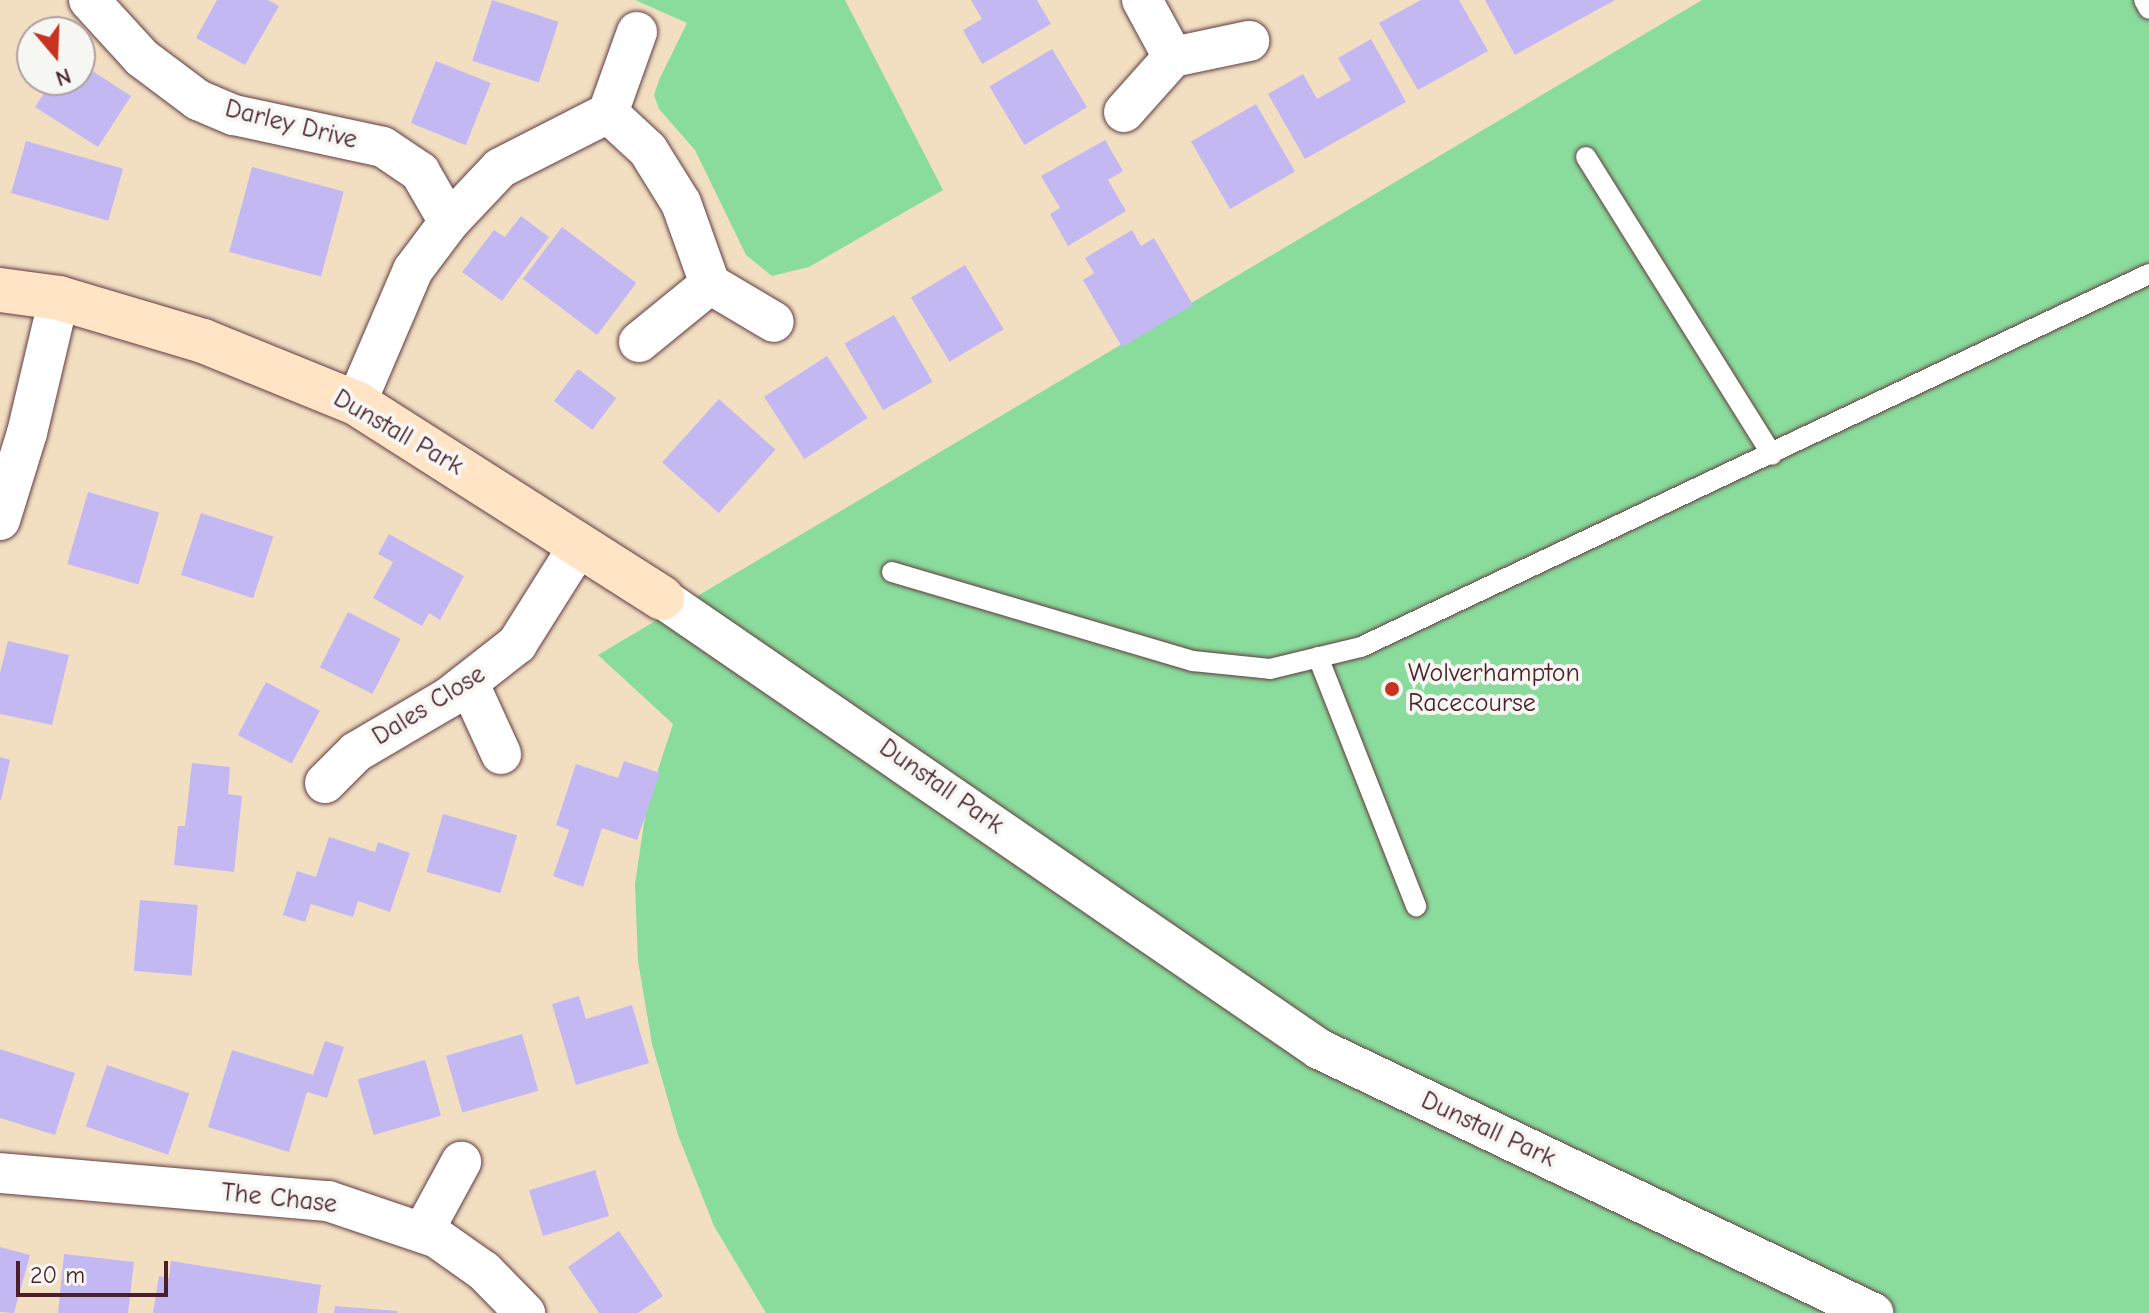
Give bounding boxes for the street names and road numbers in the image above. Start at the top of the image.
street label: Darley Drive [222,94,360,156]
street label: Dunstall Park [328,383,468,483]
street label: Dales Close [367,659,491,753]
street label: Dunstall Park [873,733,1009,841]
street label: Dunstall Park [1416,1085,1560,1175]
street label: The Chase [220,1177,338,1221]

